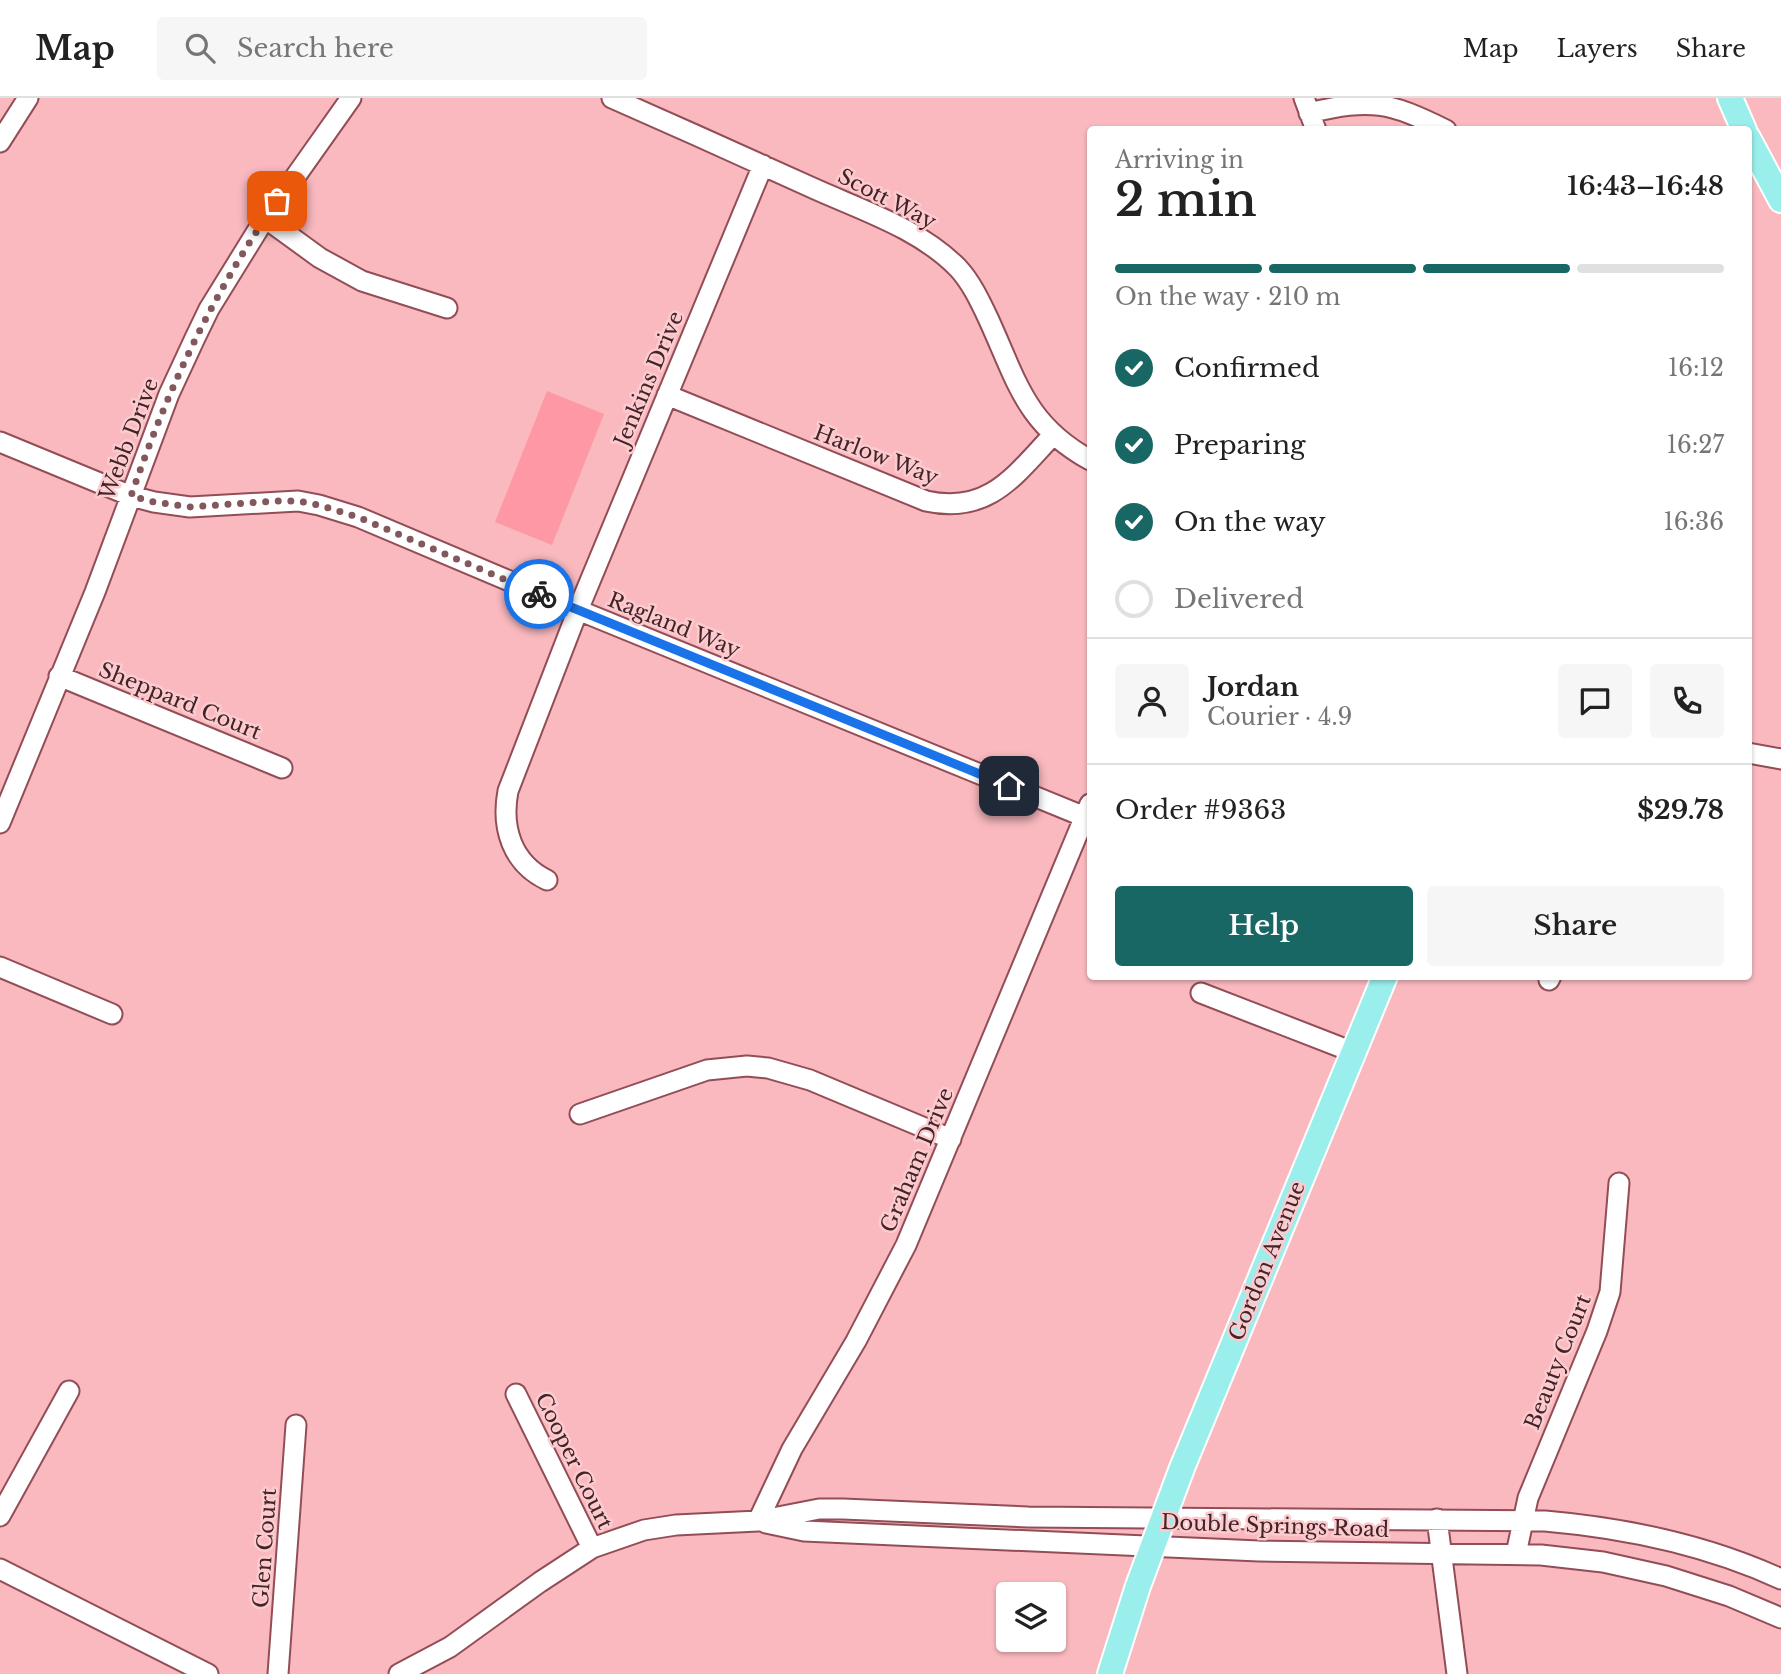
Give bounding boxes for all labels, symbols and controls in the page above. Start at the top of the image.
search box [157,17,647,80]
text: Map [35,28,115,69]
icon: search [181,29,219,67]
text: Search here [237,32,394,64]
text: Map [1463,34,1519,63]
text: Layers [1557,34,1638,63]
text: Share [1676,34,1746,63]
text: Arriving in [1115,146,1244,174]
street label: Scott Way [833,163,941,235]
text: 16:43–16:48 [1567,170,1724,202]
pin [247,171,307,231]
text: 2 min [1115,171,1257,228]
icon: bag [258,182,296,220]
text: On the way · 210 m [1115,283,1340,311]
street label: Jenkins Drive [608,307,689,453]
icon: check [1115,349,1153,387]
text: Confirmed [1174,352,1319,384]
text: 16:12 [1668,354,1724,382]
street label: Webb Drive [93,374,164,505]
street label: Harlow Way [810,419,942,491]
icon: check [1115,426,1153,464]
text: Preparing [1174,429,1306,461]
text: 16:27 [1667,431,1724,459]
icon: check [1115,503,1153,541]
text: On the way [1174,506,1326,538]
text: 16:36 [1663,508,1724,536]
courier [504,559,574,629]
icon: bike [520,575,558,613]
text: Delivered [1174,583,1304,615]
street label: Ragland Way [604,587,745,664]
street label: Sheppard Court [95,657,265,745]
button: person [1115,664,1189,738]
button: chat [1558,664,1632,738]
button: phone [1650,664,1724,738]
text: Jordan [1207,671,1299,703]
text: Courier · 4.9 [1207,703,1352,731]
pin [979,756,1039,816]
icon: home [990,767,1028,805]
text: Order #9363 [1115,794,1286,826]
text: $29.78 [1637,794,1724,826]
button: Help [1115,886,1413,966]
button: Share [1427,886,1724,966]
street label: Graham Drive [875,1084,959,1236]
street label: Gordon Avenue [1223,1178,1311,1344]
street label: Beauty Court [1519,1291,1597,1433]
street label: Cooper Court [530,1388,618,1534]
street label: Glen Court [248,1487,282,1609]
street label: Double Springs Road [1160,1509,1390,1543]
map controls [996,1582,1066,1652]
button: layers [996,1582,1066,1652]

